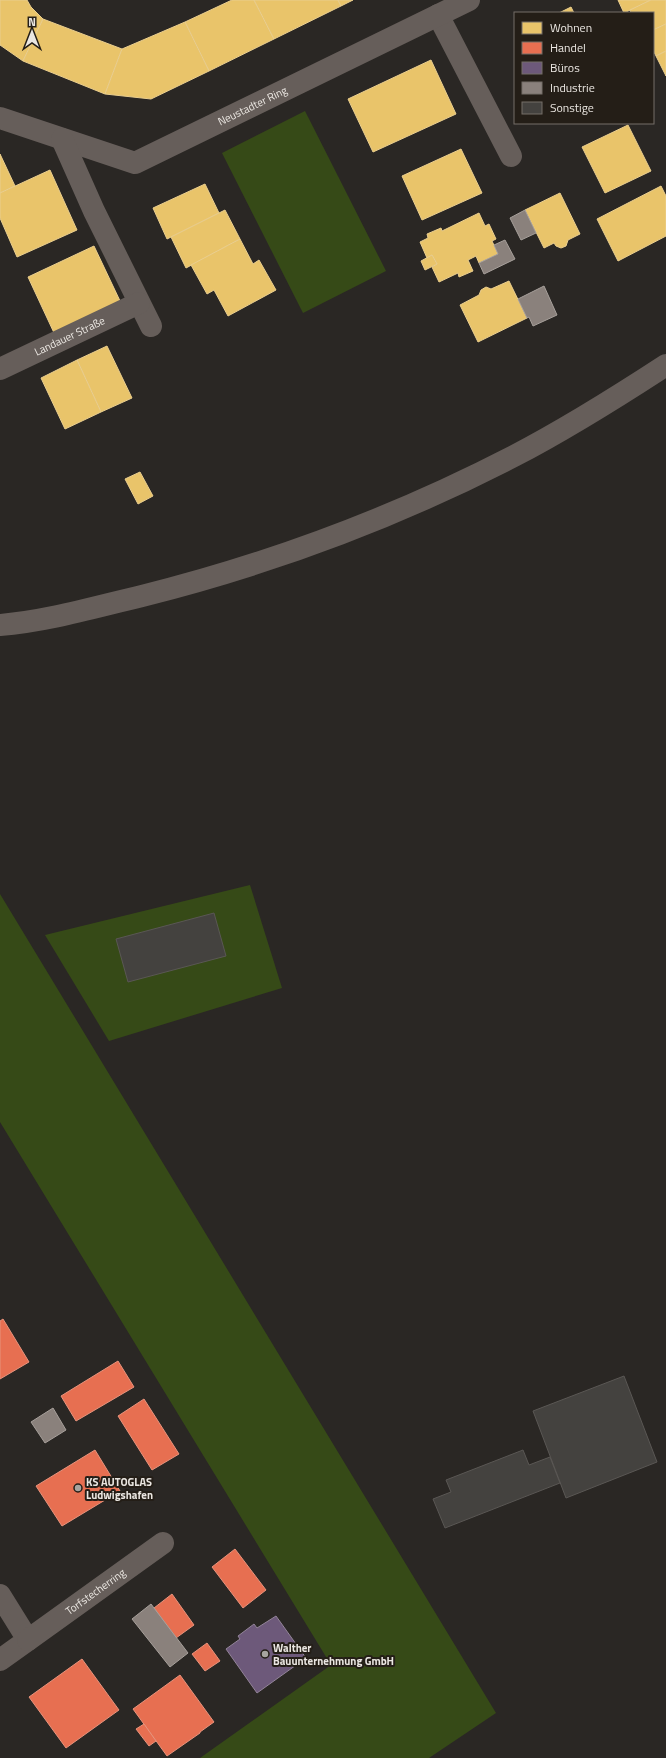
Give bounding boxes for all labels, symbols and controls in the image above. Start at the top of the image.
north arrow [12,12,52,52]
legend [514,12,654,124]
text: N [28,14,36,30]
text: Wohnen [550,18,592,37]
text: Handel [550,38,586,57]
text: Büros [550,58,580,77]
text: Industrie [550,78,595,97]
street label: Neustadter Ring [215,82,290,129]
text: Sonstige [550,98,594,117]
street label: Landauer Straße [31,312,108,360]
place label: KS AUTOGLAS Ludwigshafen [86,1474,153,1503]
marker: KS AUTOGLAS Ludwigshafen [73,1483,83,1493]
street label: Torfstecherring [62,1564,129,1619]
place label: Walther Bauunternehmung GmbH [273,1640,394,1669]
marker: Walther Bauunternehmung GmbH [260,1649,270,1659]

